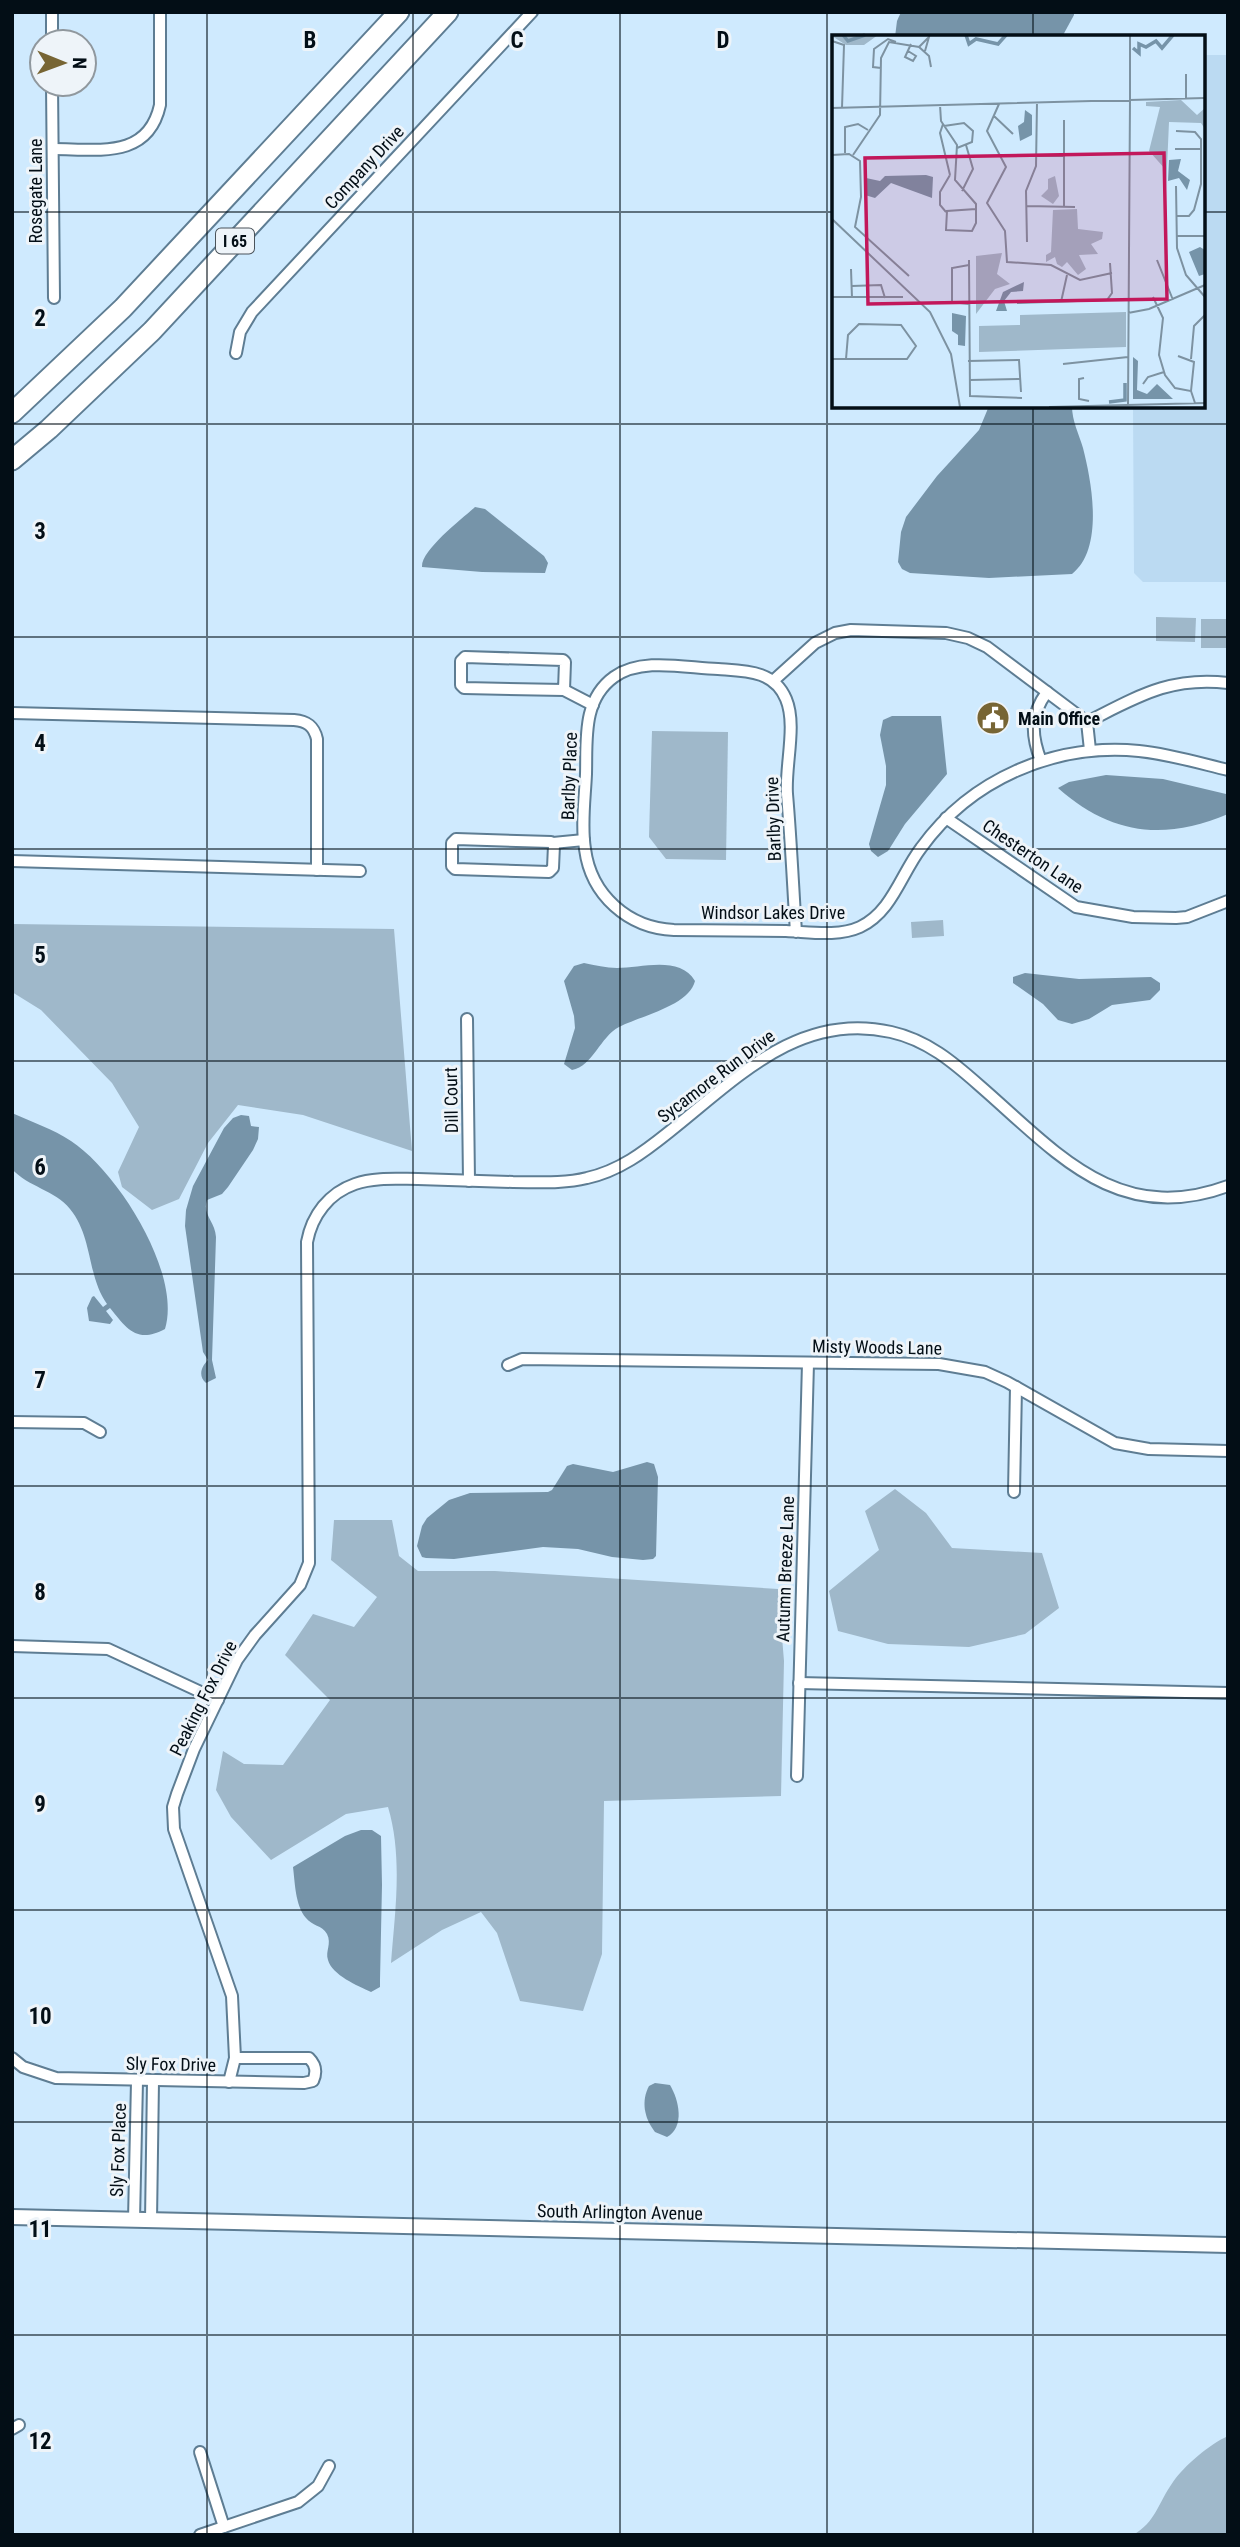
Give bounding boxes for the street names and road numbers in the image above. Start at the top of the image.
street label: Company Drive [320,121,408,213]
street label: Rosegate Lane [25,139,46,243]
road number: I 65 [216,229,254,254]
street label: Barlby Place [557,732,581,820]
street label: Barlby Drive [761,776,785,862]
street label: Chesterton Lane [979,815,1087,897]
street label: Windsor Lakes Drive [701,902,845,923]
street label: Sycamore Run Drive [653,1025,779,1127]
street label: Dill Court [440,1067,462,1133]
street label: Misty Woods Lane [812,1335,942,1359]
street label: Autumn Breeze Lane [772,1496,798,1642]
street label: Peaking Fox Drive [165,1637,241,1759]
street label: Sly Fox Drive [126,2053,216,2075]
street label: Sly Fox Place [106,2103,130,2197]
street label: South Arlington Avenue [537,2200,703,2224]

